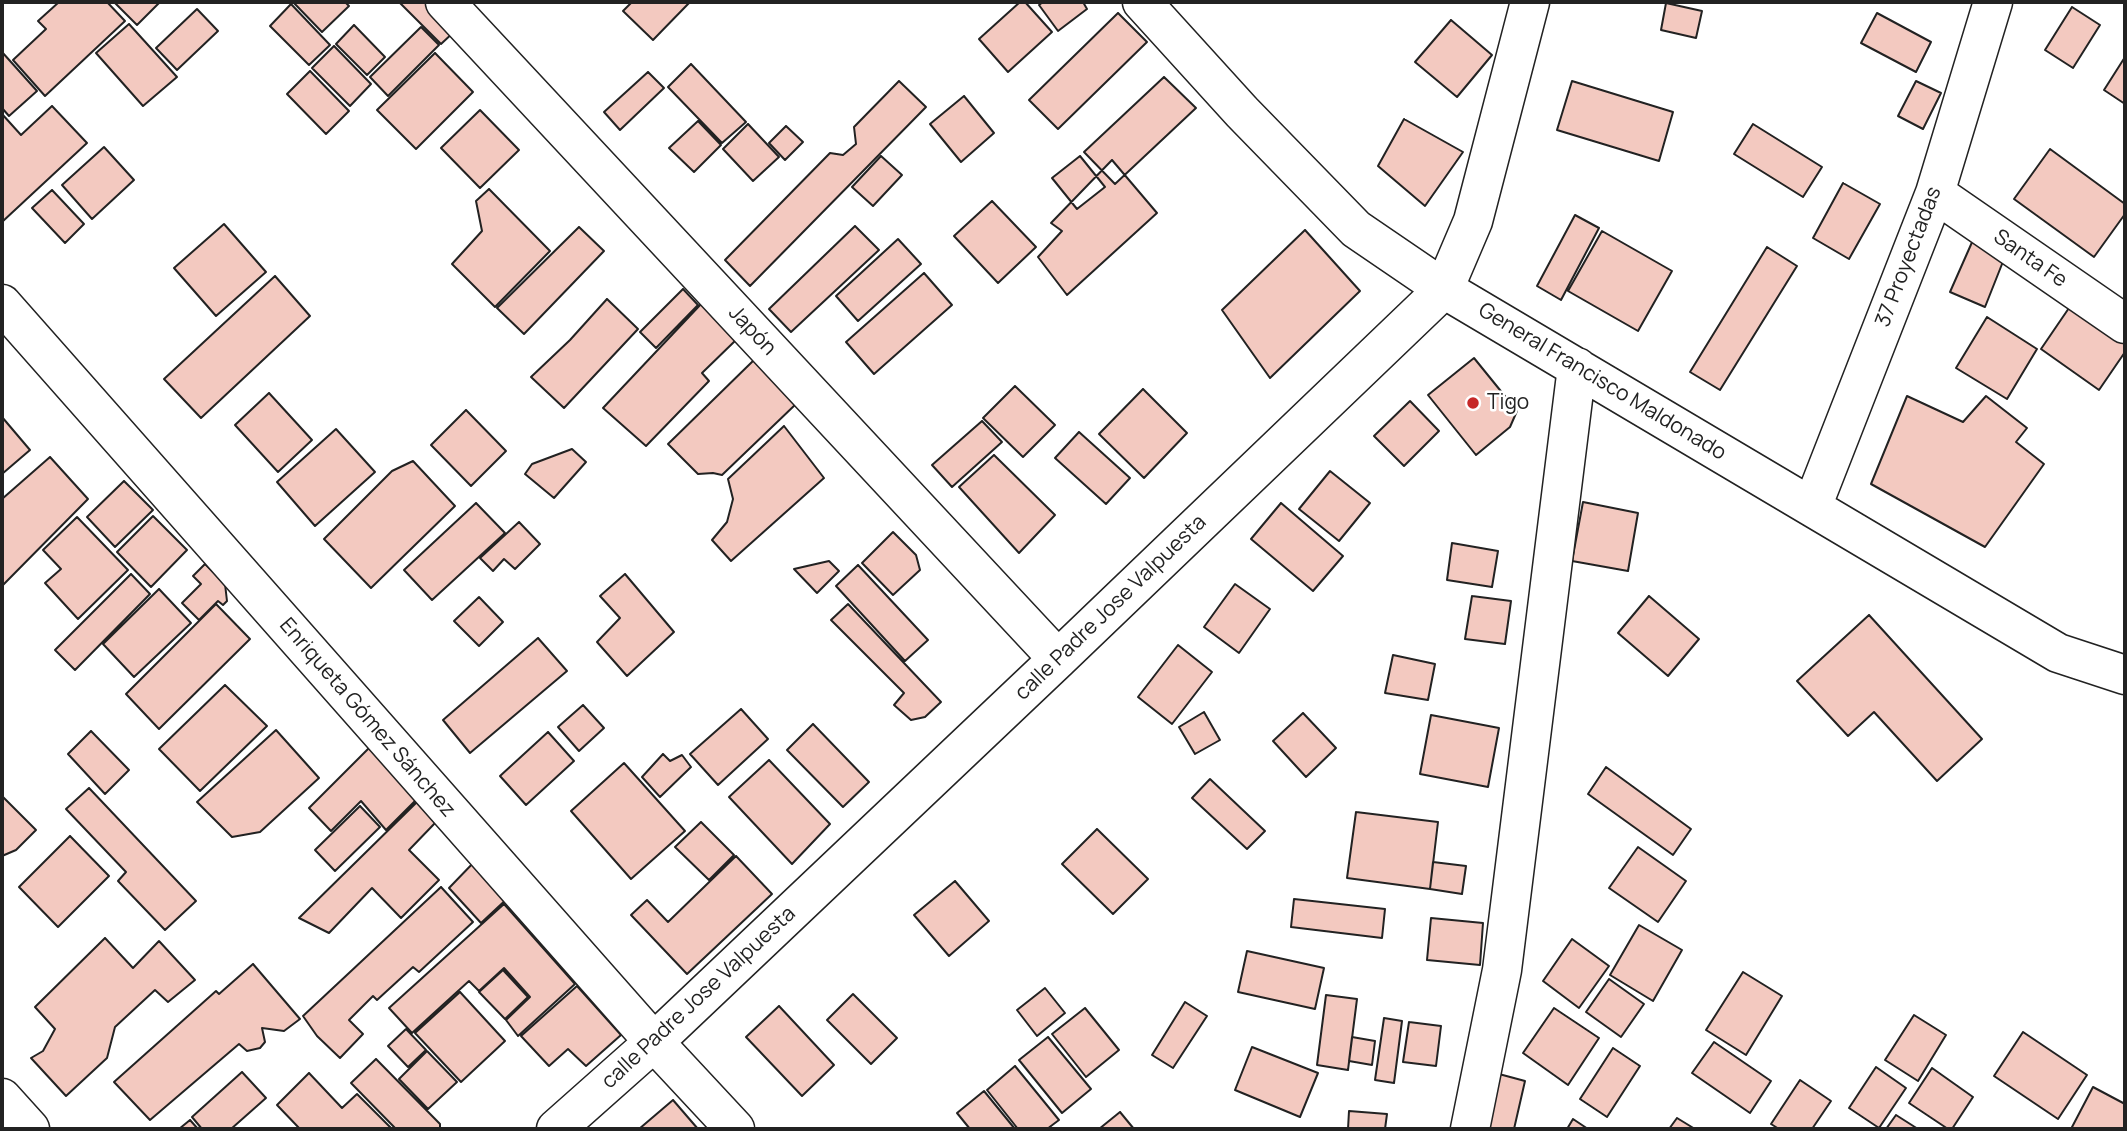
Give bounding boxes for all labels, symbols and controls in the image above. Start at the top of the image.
street label: 37 Proyectadas [1871,183,1947,331]
street label: Santa Fe [1988,225,2072,293]
street label: General Francisco Maldonado [1474,298,1730,466]
street label: Japón [723,301,781,361]
place label: Tigo [1487,390,1529,416]
marker: Tigo [1465,395,1481,411]
street label: calle Padre Jose Valpuesta [1010,510,1212,706]
street label: Enriqueta Gómez Sánchez [274,613,460,823]
street label: calle Padre Jose Valpuesta [597,902,801,1094]

